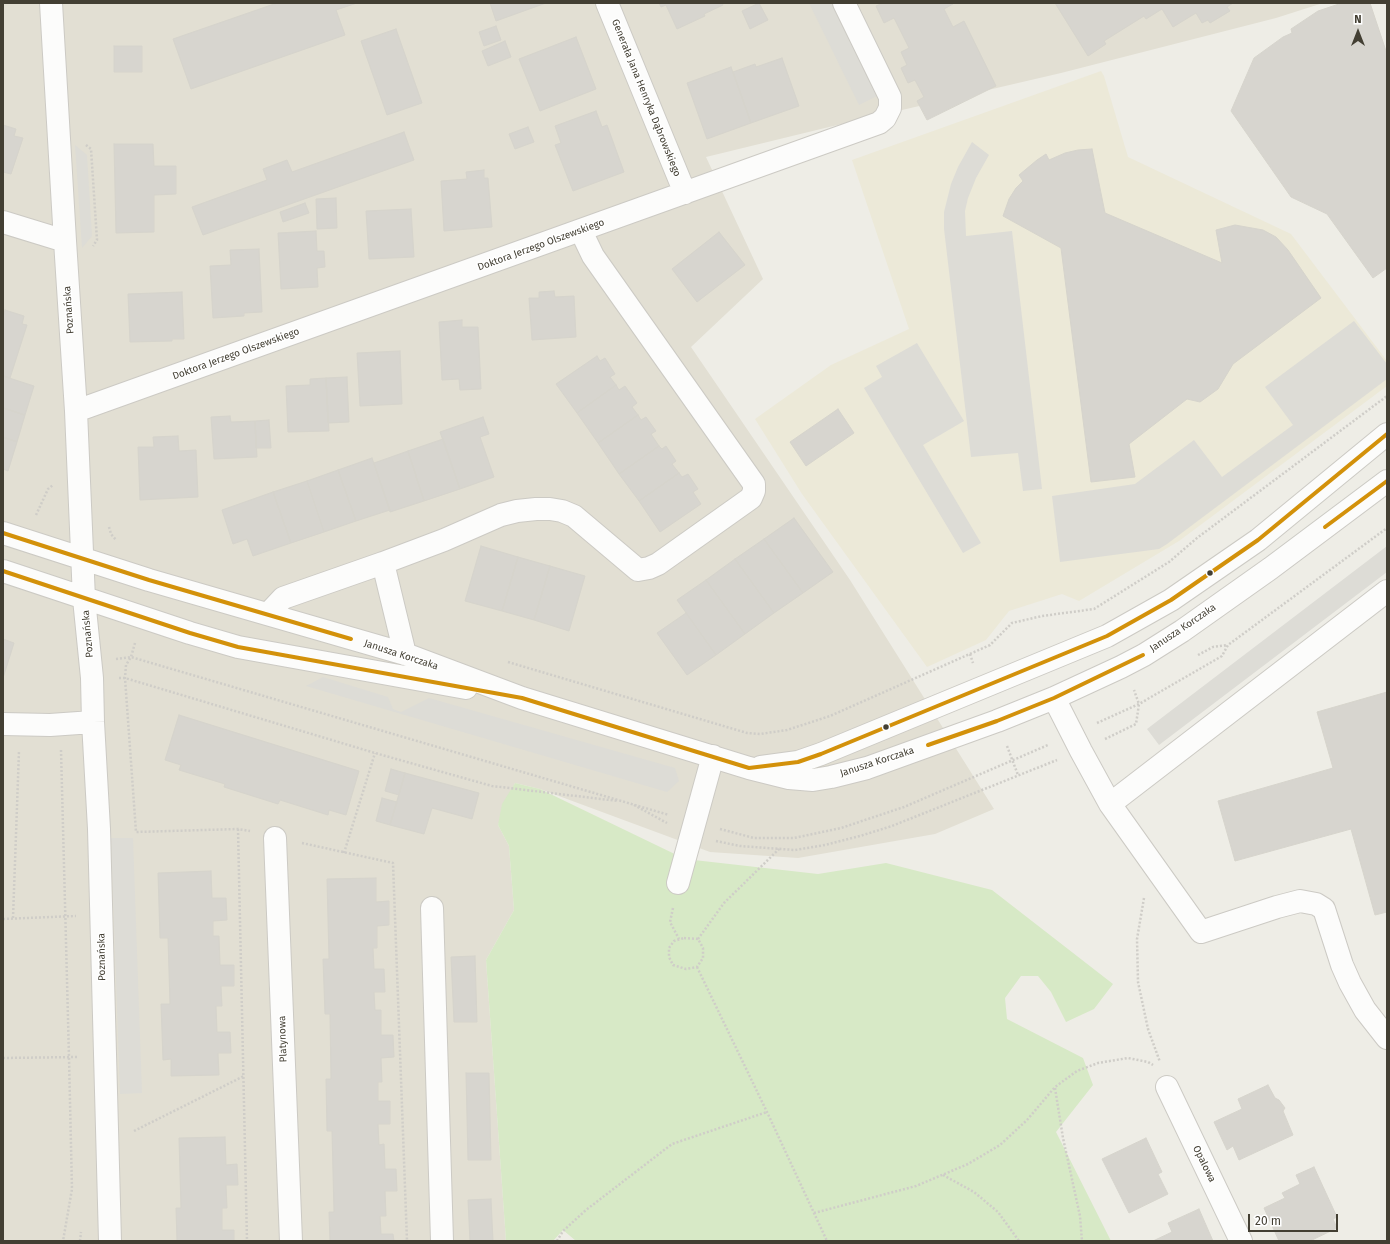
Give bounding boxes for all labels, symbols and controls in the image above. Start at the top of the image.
north arrow [1338,12,1378,52]
text: N [1354,13,1362,26]
street label: Generała Jana Henryka Dąbrowskiego [609,18,683,178]
street label: Doktora Jerzego Olszewskiego [476,216,606,274]
street label: Poznańska [61,286,77,334]
street label: Doktora Jerzego Olszewskiego [171,325,301,383]
unlabelled marker [1205,568,1215,578]
street label: Janusza Korczaka [1148,601,1218,655]
street label: Poznańska [80,610,96,658]
street label: Janusza Korczaka [362,637,440,673]
unlabelled marker [881,722,891,732]
street label: Janusza Korczaka [838,744,916,780]
street label: Poznańska [96,933,108,981]
street label: Platynowa [276,1015,290,1063]
street label: Opalowa [1190,1144,1218,1184]
scale bar [1250,1206,1340,1232]
text: 20 m [1255,1214,1281,1228]

